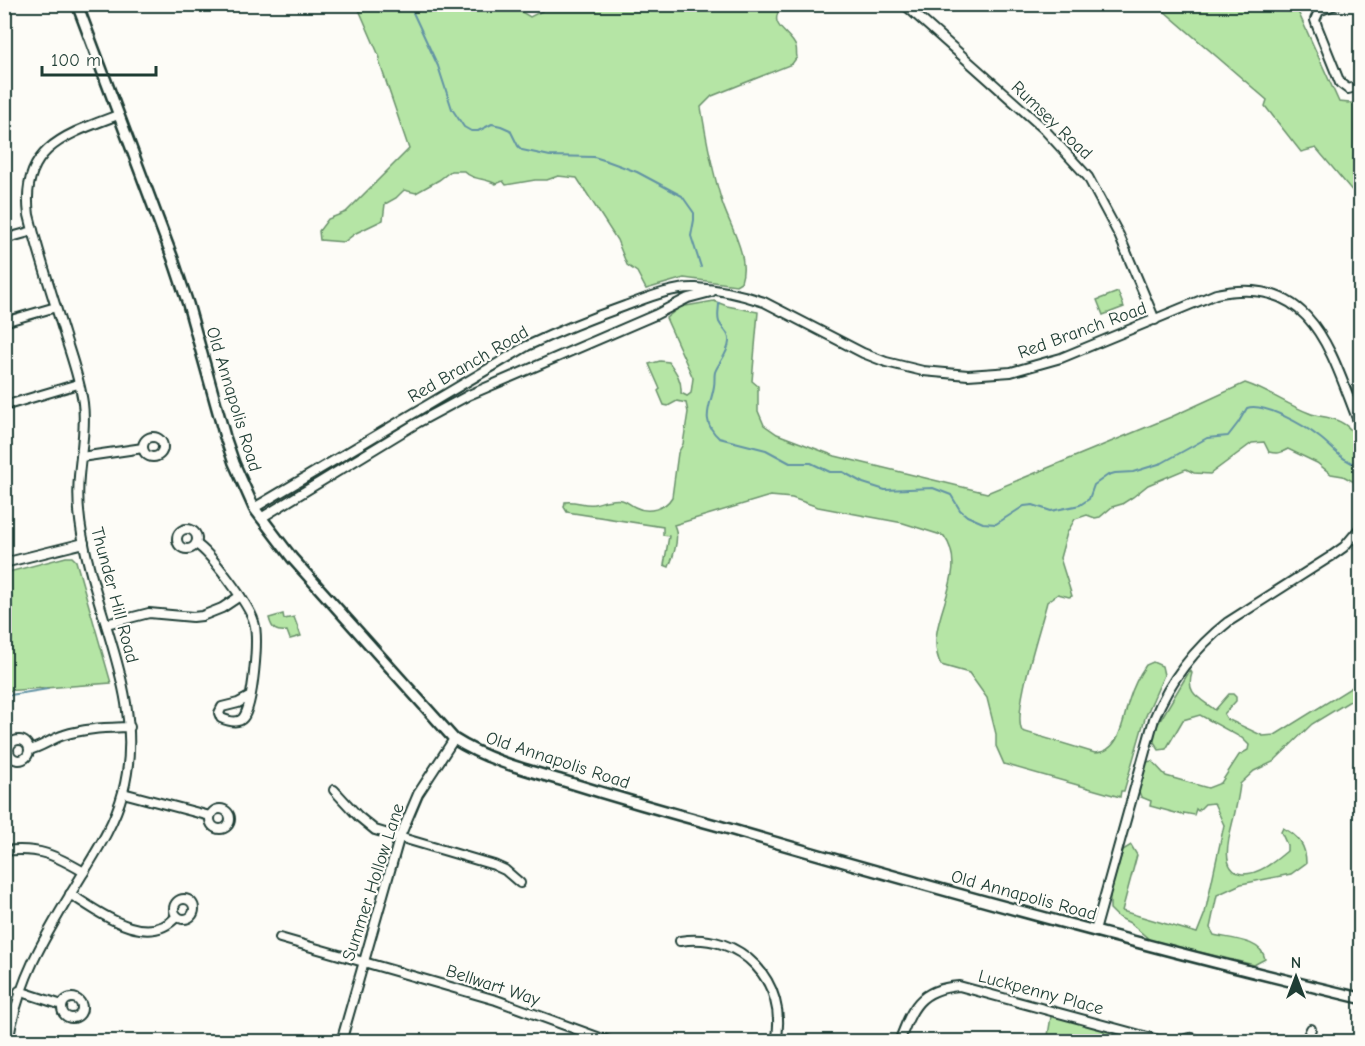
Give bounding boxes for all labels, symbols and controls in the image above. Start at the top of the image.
scale bar [42,39,156,77]
text: 100 m [51,50,101,71]
street label: Rumsey Road [1007,77,1096,164]
street label: Red Branch Road [1015,297,1149,364]
street label: Red Branch Road [404,321,532,407]
street label: Old Annapolis Road [202,324,266,474]
street label: Thunder Hill Road [86,525,143,665]
street label: Old Annapolis Road [483,727,633,794]
street label: Summer Hollow Lane [338,801,409,964]
street label: Old Annapolis Road [949,866,1099,925]
north arrow [1266,947,1326,1007]
text: N [1291,954,1301,972]
street label: Bellwart Way [443,960,544,1011]
street label: Luckpenny Place [976,966,1106,1019]

